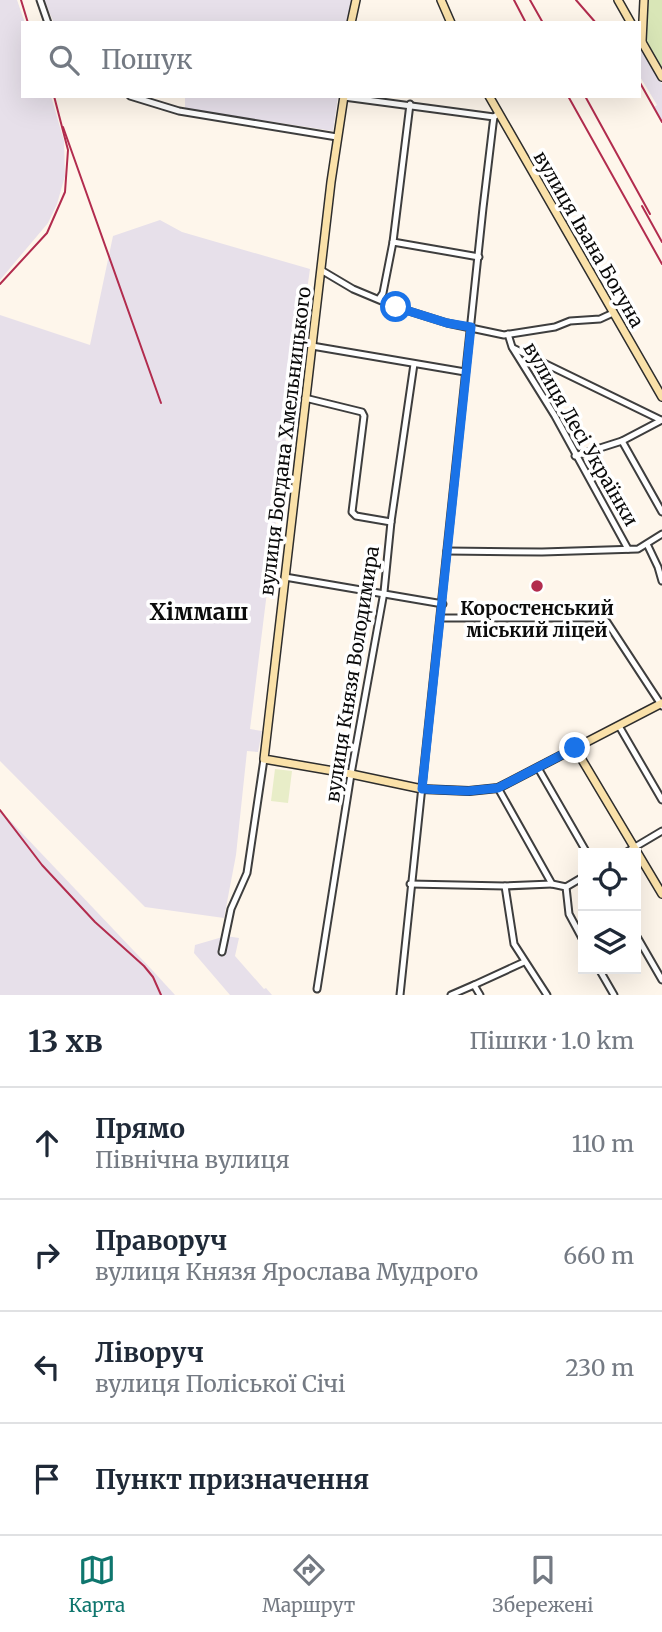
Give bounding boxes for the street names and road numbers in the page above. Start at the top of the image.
street label: вулиця Івана Богуна [529,146,649,332]
street label: вулиця Богдана Хмельницького [254,285,316,597]
street label: вулиця Лесі Українки [519,338,643,530]
street label: вулиця Князя Володимира [320,544,384,804]

